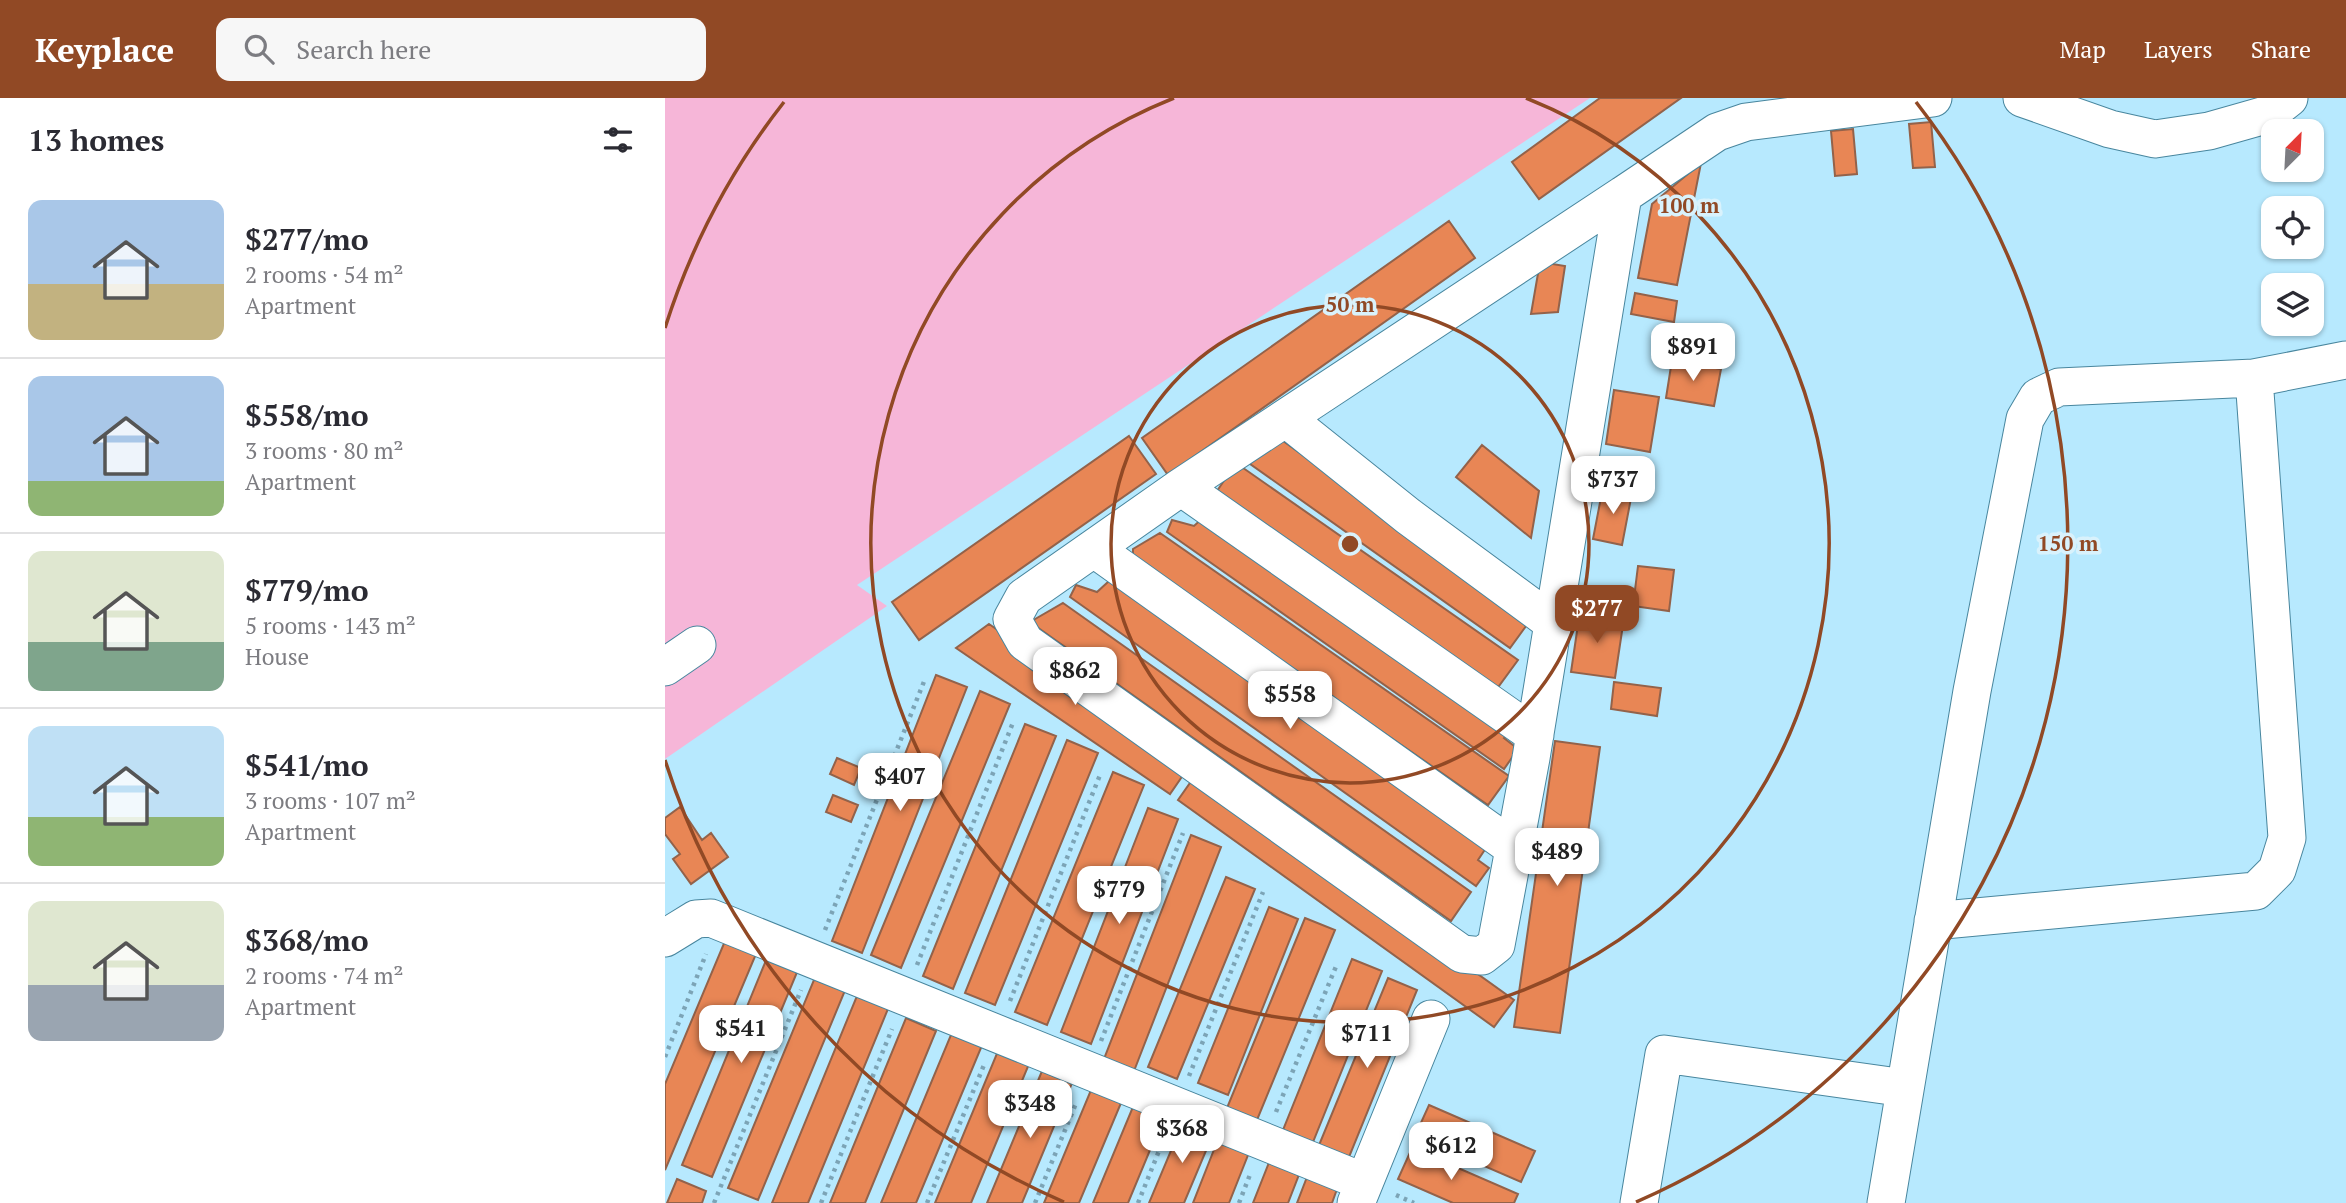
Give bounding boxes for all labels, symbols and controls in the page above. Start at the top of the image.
search box [216,18,706,81]
text: Keyplace [35,28,174,71]
icon: search [240,30,278,68]
text: Search here [296,32,431,66]
text: Map [2059,33,2106,65]
text: Layers [2144,33,2213,65]
text: Share [2251,33,2311,65]
north arrow [2261,119,2324,182]
map controls [2261,119,2324,336]
text: 13 homes [28,120,164,160]
icon: filters [599,121,637,159]
text: 100 m [1659,191,1720,219]
button: locate [2261,196,2324,259]
text: $277/mo [245,219,369,259]
icon: home [84,228,168,312]
text: 2 rooms · 54 m² [245,259,404,290]
button: layers [2261,273,2324,336]
text: Apartment [245,290,356,321]
text: 50 m [1326,290,1375,318]
pin: $891 [1652,324,1734,383]
text: $891 [1667,330,1719,361]
text: $558/mo [245,395,369,435]
icon: home [84,404,168,488]
text: 3 rooms · 80 m² [245,435,404,466]
pin: $737 [1572,456,1654,516]
text: $737 [1587,463,1639,494]
text: Apartment [245,466,356,497]
text: 150 m [2038,529,2099,557]
centre of rings [1338,532,1362,556]
text: $779/mo [245,570,369,610]
icon: home [84,579,168,663]
pin: $277 [1556,586,1638,645]
text: $277 [1571,592,1623,623]
text: 5 rooms · 143 m² [245,610,416,641]
text: House [245,641,309,672]
pin: $862 [1034,648,1116,707]
text: $862 [1049,654,1101,685]
pin: $558 [1249,672,1331,731]
text: $558 [1264,678,1316,709]
text: $541/mo [245,745,369,785]
icon: home [84,754,168,838]
pin: $407 [859,754,941,813]
text: $407 [874,760,926,791]
text: 3 rooms · 107 m² [245,785,416,816]
text: Apartment [245,816,356,847]
pin: $489 [1516,828,1598,888]
text: $489 [1531,835,1583,866]
pin: $779 [1078,866,1160,926]
text: $779 [1093,873,1145,904]
text: $368/mo [245,920,369,960]
icon: home [84,929,168,1013]
text: 2 rooms · 74 m² [245,960,404,991]
text: Apartment [245,991,356,1022]
pin: $541 [700,1006,782,1065]
pin: $711 [1326,1010,1408,1070]
text: $541 [715,1012,767,1043]
text: $711 [1341,1017,1393,1048]
pin: $348 [989,1080,1071,1140]
text: $348 [1004,1087,1056,1118]
pin: $368 [1141,1105,1223,1165]
text: $368 [1156,1112,1208,1143]
pin: $612 [1410,1122,1492,1182]
text: $612 [1425,1129,1477,1160]

